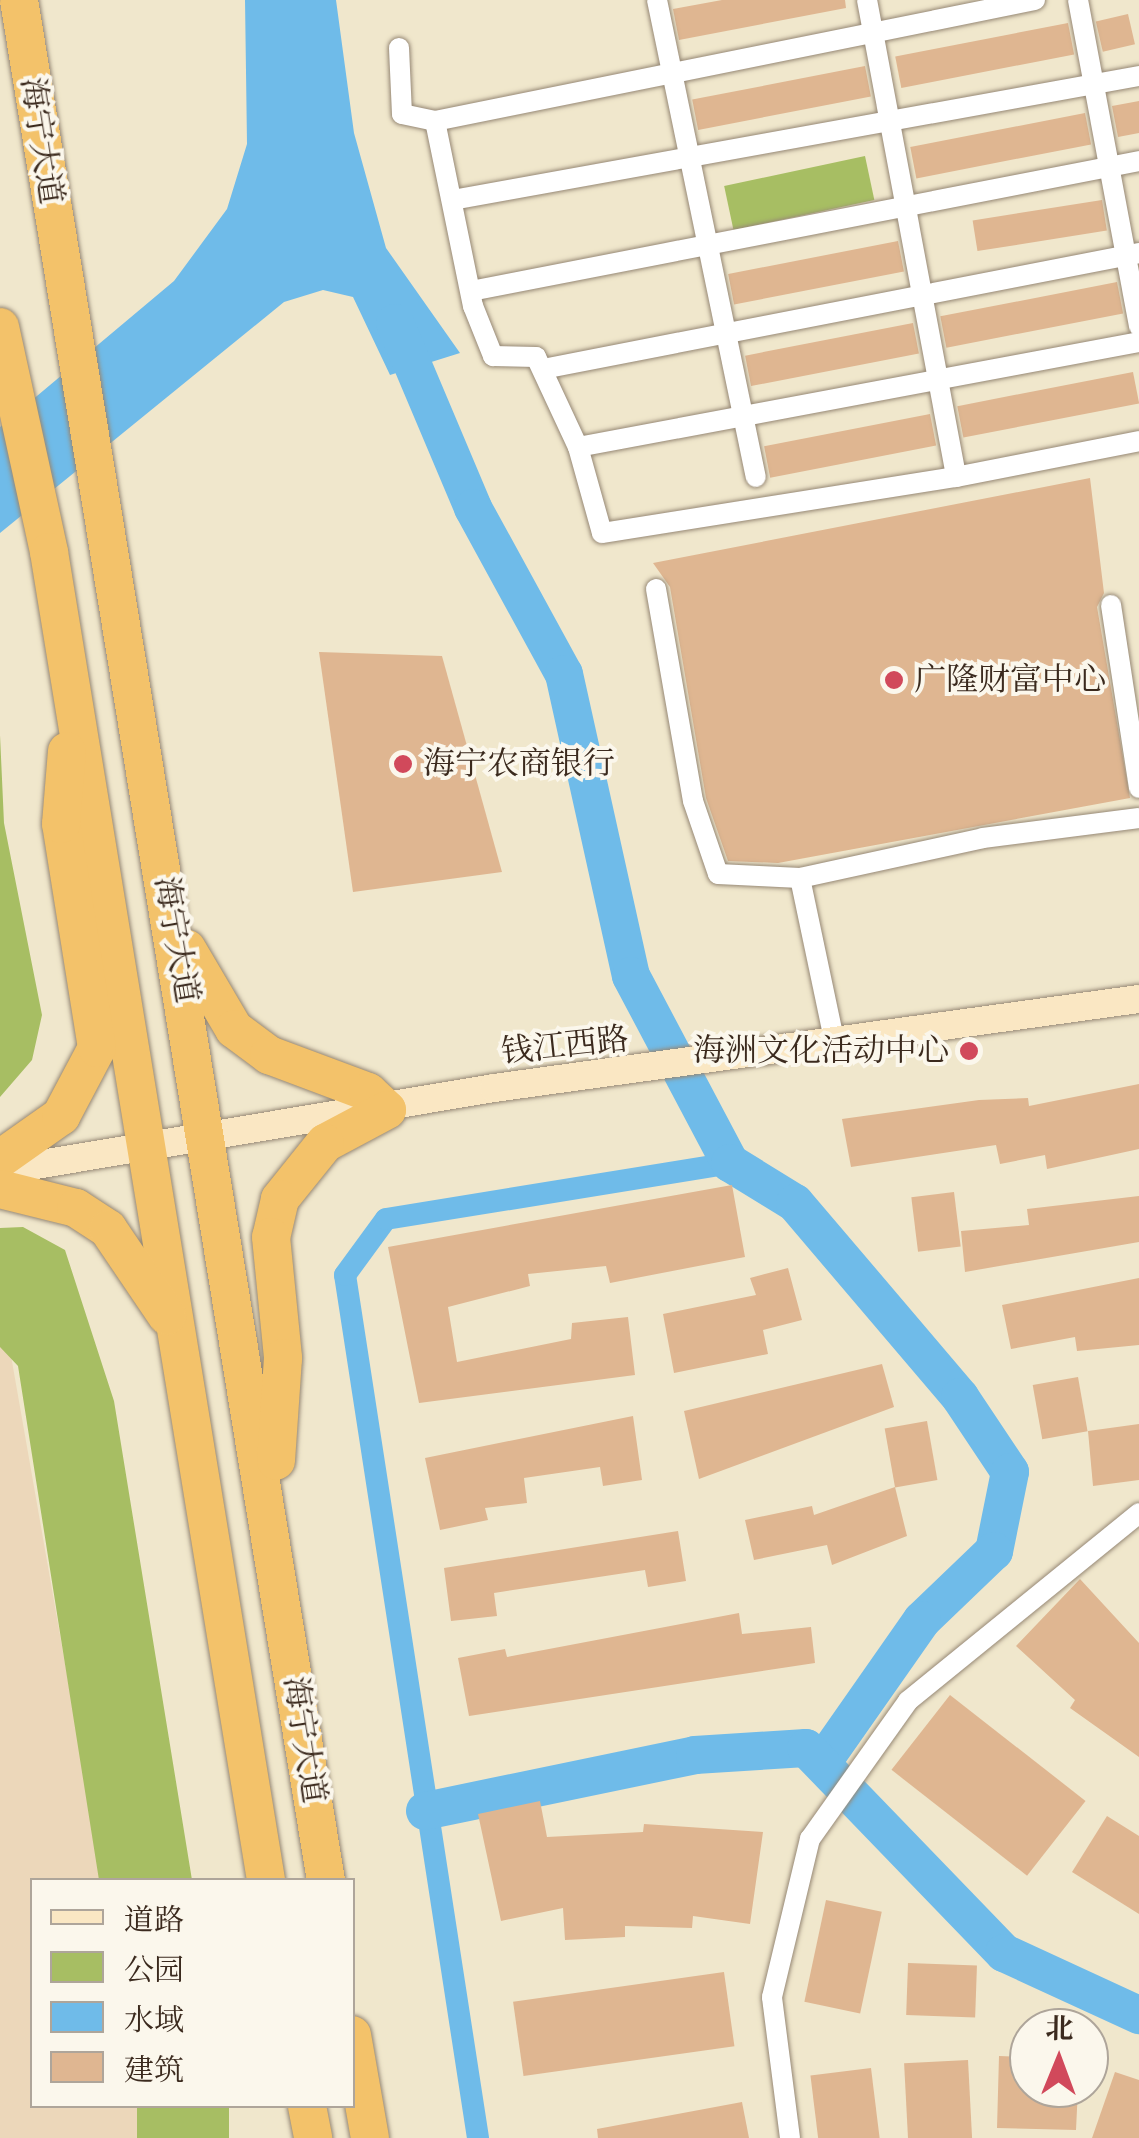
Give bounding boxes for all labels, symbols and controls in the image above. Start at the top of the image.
street label: 海宁大道 [12,75,70,207]
place label: 广隆财富中心 [914,661,1106,699]
marker: 广隆财富中心 [883,669,905,691]
place label: 海宁农商银行 [423,745,615,783]
marker: 海宁农商银行 [392,753,414,775]
street label: 海宁大道 [146,874,206,1006]
street label: 钱江西路 [499,1020,631,1072]
place label: 海洲文化活动中心 [693,1032,949,1070]
marker: 海洲文化活动中心 [958,1040,980,1062]
street label: 海宁大道 [275,1674,333,1806]
legend [30,1878,355,2108]
text: 道路 [124,1902,184,1940]
text: 公园 [124,1952,184,1990]
text: 水域 [124,2002,184,2040]
north arrow [1009,2008,1109,2108]
text: 北 [1045,2012,1074,2047]
text: 建筑 [124,2052,184,2090]

